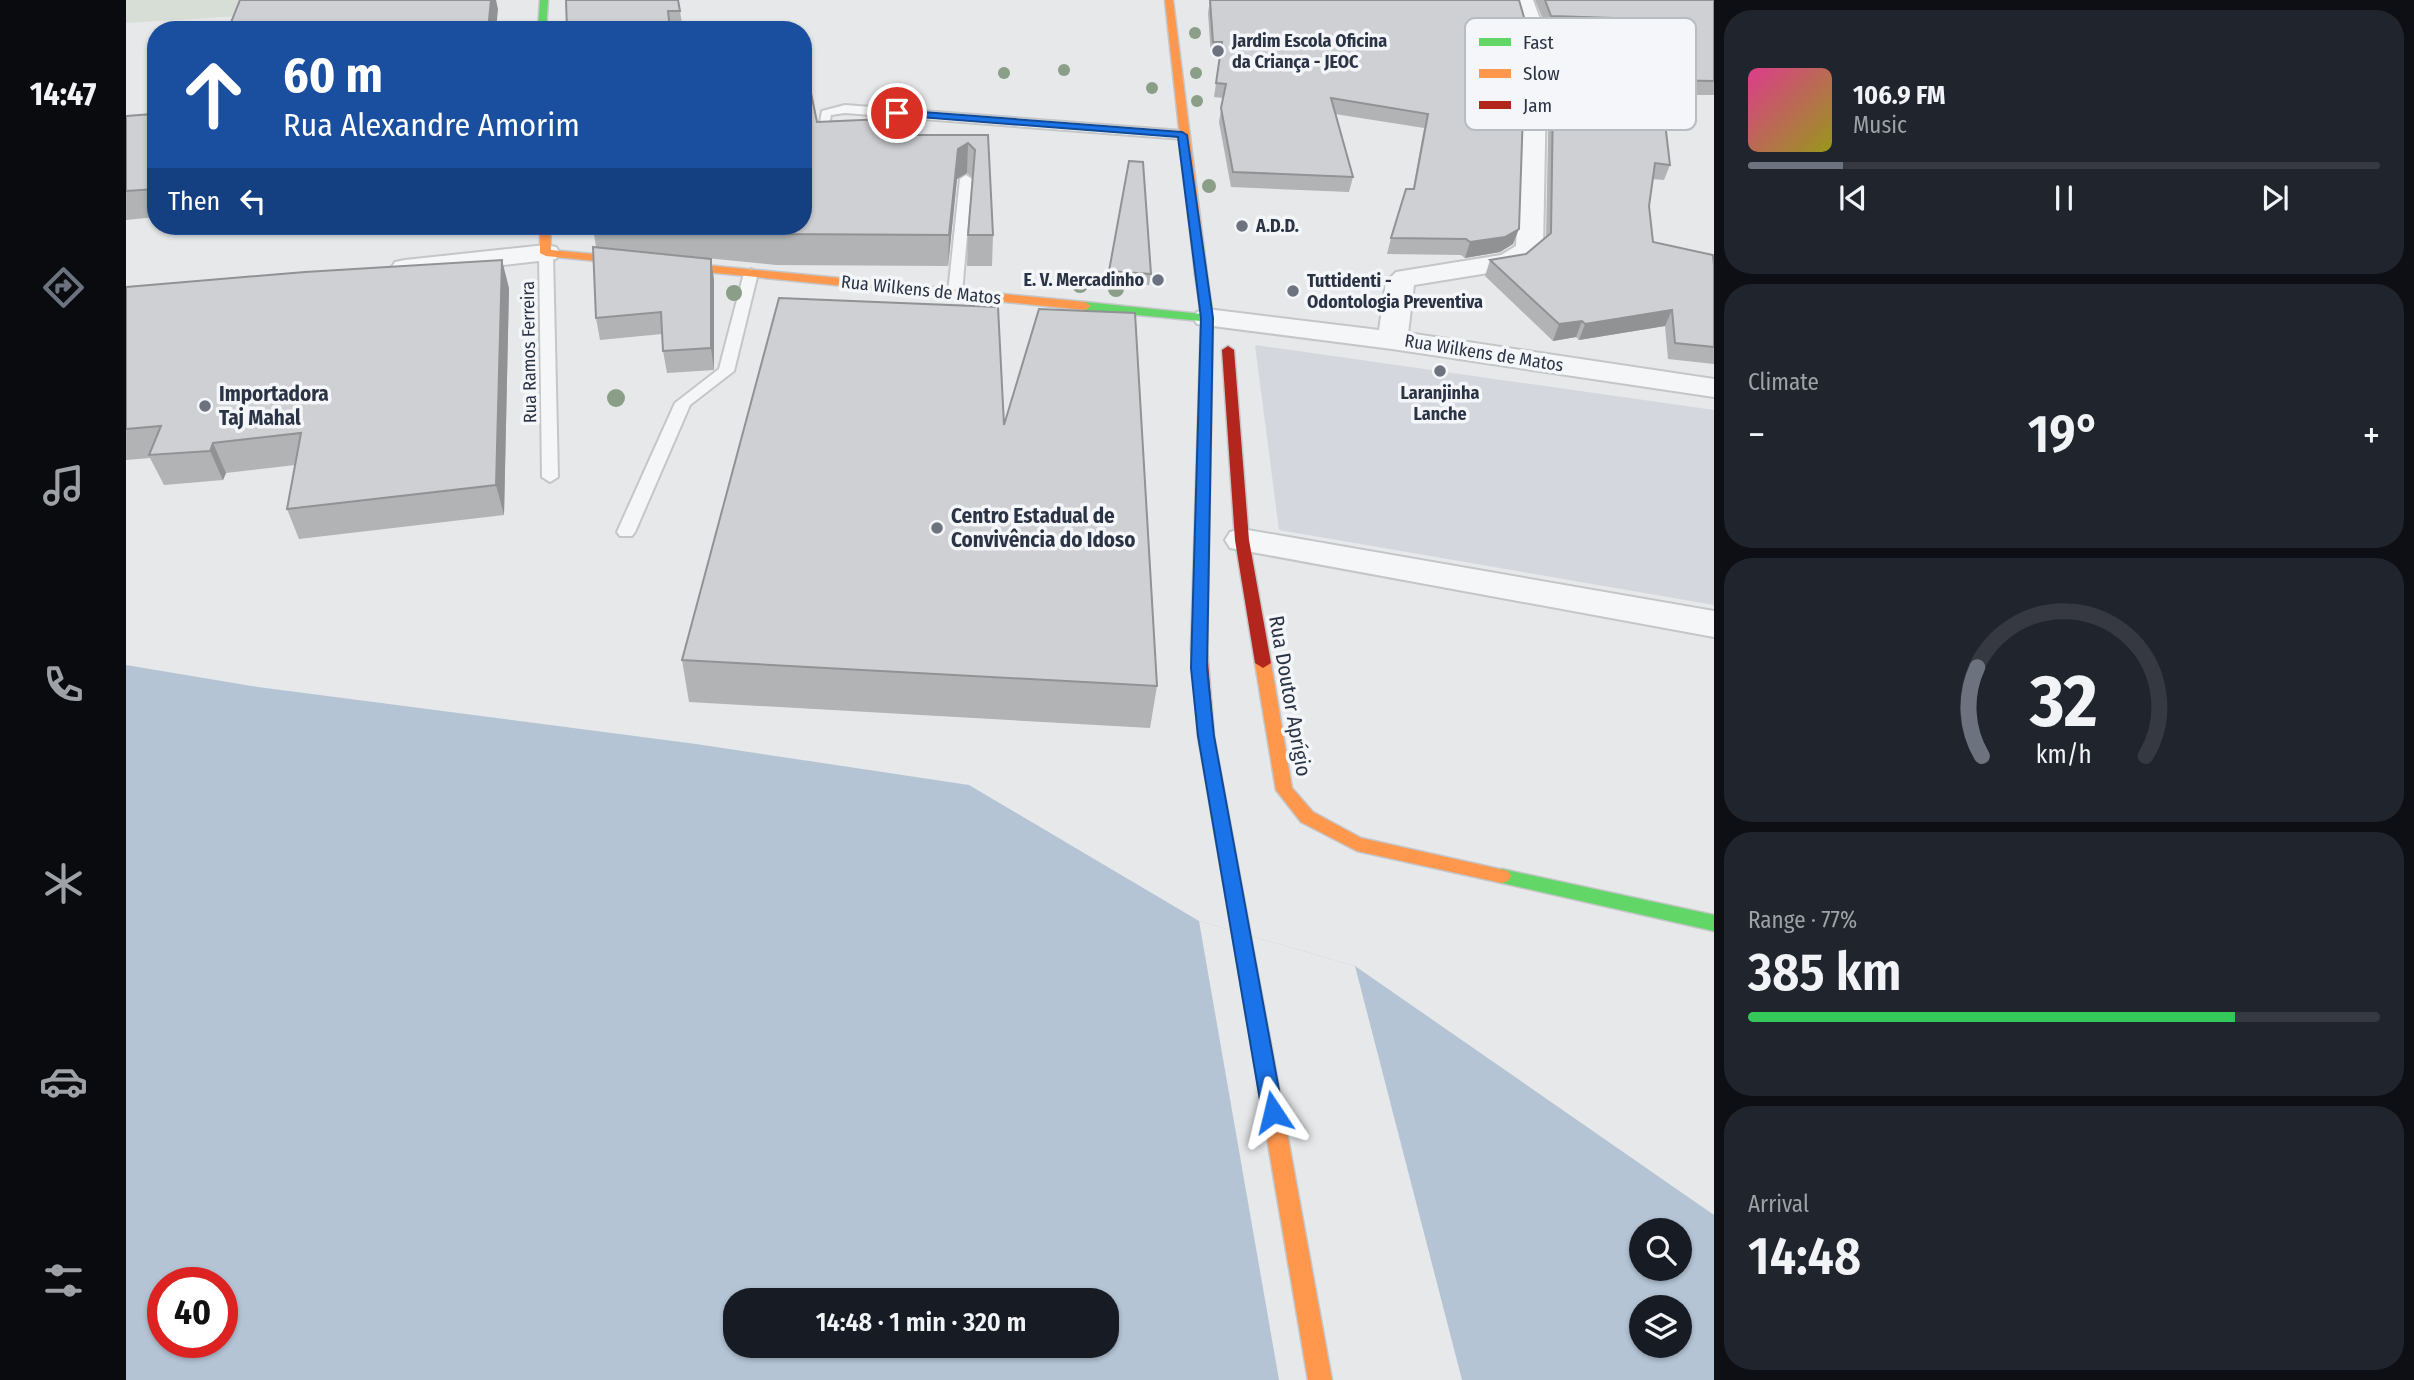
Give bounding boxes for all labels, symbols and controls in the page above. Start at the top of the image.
legend [1465,18,1696,130]
place label: Jardim Escola Oficina da Criança - JEOC [1231,30,1387,73]
text: Fast [1523,31,1554,54]
marker: Jardim Escola Oficina da Criança - JEOC [1210,43,1226,59]
text: 60 m [283,46,383,105]
icon: ahead [168,49,259,140]
text: Slow [1523,62,1560,85]
text: 14:47 [30,75,96,113]
text: 106.9 FM [1853,80,1946,111]
pin [867,83,927,143]
icon: arrive [878,94,916,132]
text: Jam [1523,94,1552,117]
text: Rua Alexandre Amorim [283,106,580,144]
text: Music [1853,111,1907,139]
icon: previous [1834,179,1872,217]
icon: pause [2045,179,2083,217]
icon: next [2256,179,2294,217]
icon: left [234,182,272,220]
text: Then [168,186,220,217]
place label: A.D.D. [1255,215,1299,237]
marker: A.D.D. [1234,218,1250,234]
icon: directions [39,263,88,312]
place label: E. V. Mercadinho [1023,269,1144,291]
place label: Tuttidenti - Odontologia Preventiva [1307,270,1483,313]
street label: Rua Wilkens de Matos [840,271,1002,309]
marker: E. V. Mercadinho [1150,272,1166,288]
street label: Rua Ramos Ferreira [517,281,541,423]
marker: Tuttidenti - Odontologia Preventiva [1285,283,1301,299]
street label: Rua Wilkens de Matos [1403,330,1565,376]
marker: Laranjinha Lanche [1432,363,1448,379]
text: Climate [1748,368,1819,396]
place label: Importadora Taj Mahal [219,381,329,431]
place label: Laranjinha Lanche [1401,382,1479,425]
marker: Importadora Taj Mahal [197,398,213,414]
text: 19° [2028,403,2100,466]
text: − [1748,412,1765,458]
text: + [2363,412,2380,458]
icon: music [39,461,88,510]
place label: Centro Estadual de Convivência do Idoso [951,503,1135,553]
marker: Centro Estadual de Convivência do Idoso [929,520,945,536]
street label: Rua Doutor Aprígio [1263,614,1317,778]
text: 32 [2029,658,2098,745]
icon: phone [39,660,88,709]
text: km/h [2036,740,2092,770]
icon: climate [39,859,88,908]
text: Range · 77% [1748,906,1857,934]
text: 385 km [1748,941,1901,1004]
icon: car [39,1057,88,1106]
position arrow [1236,1075,1310,1149]
text: Arrival [1748,1190,1809,1218]
map controls [1629,1218,1692,1358]
button: search [1629,1218,1692,1281]
text: 14:48 [1748,1225,1861,1288]
icon: filters [39,1256,88,1305]
speed limit sign: 40 [147,1267,238,1358]
button: layers [1629,1295,1692,1358]
text: 14:48 · 1 min · 320 m [816,1307,1026,1338]

